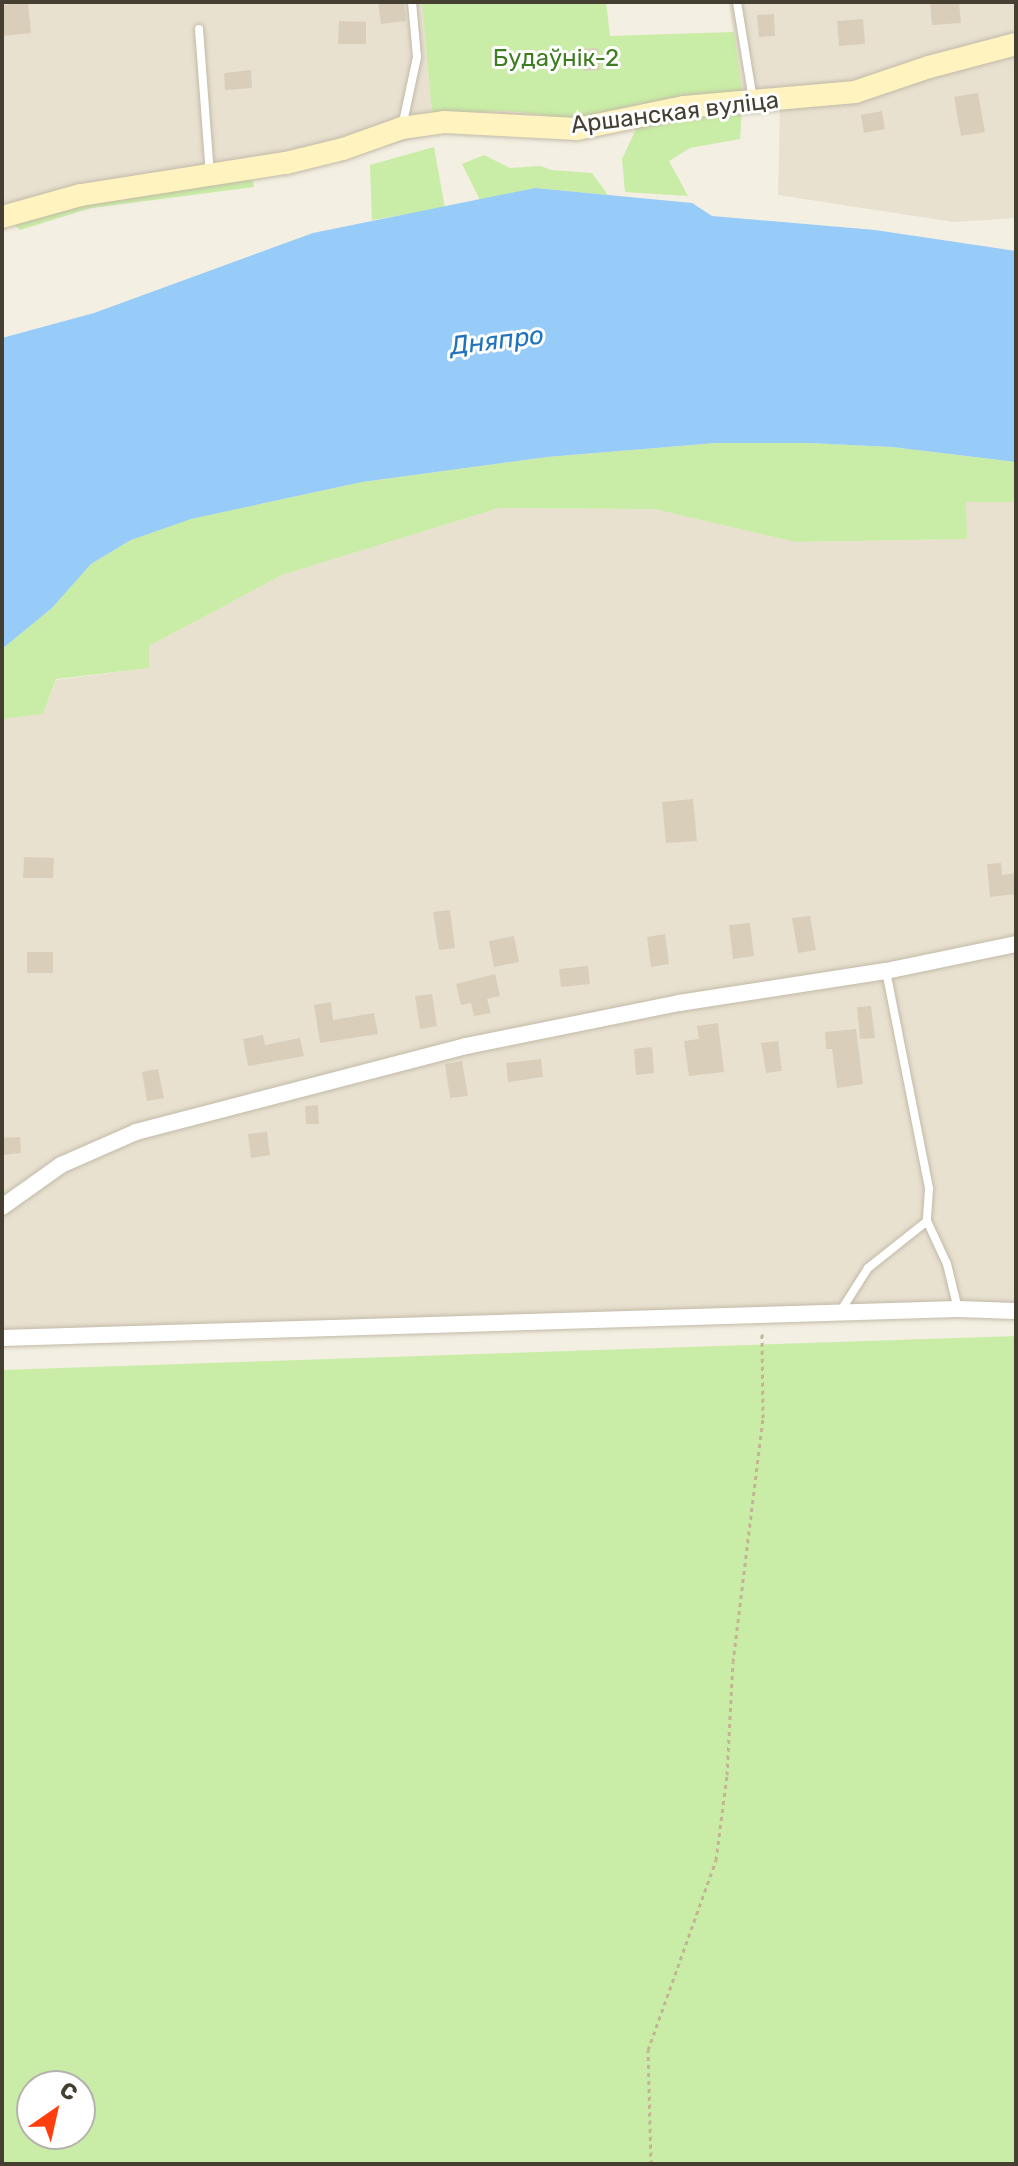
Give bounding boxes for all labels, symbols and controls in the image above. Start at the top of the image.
park label: Будаўнік-2 [493,45,619,73]
street label: Аршанская вуліца [569,86,781,140]
water label: Дняпро [448,320,546,362]
north arrow [16,2070,96,2150]
text: С [55,2076,83,2107]

